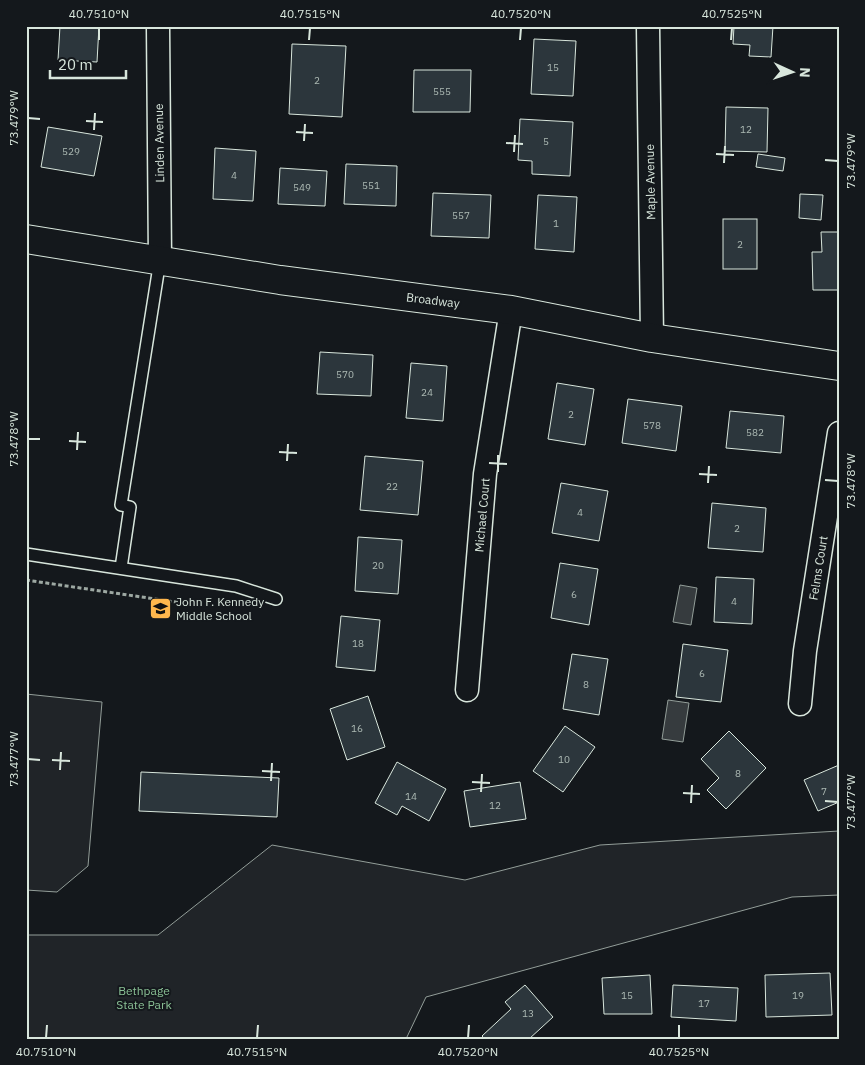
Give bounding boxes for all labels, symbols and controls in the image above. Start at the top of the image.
text: 40.7510°N [69,6,129,21]
text: 40.7515°N [280,6,340,21]
text: 40.7520°N [491,6,551,21]
text: 40.7525°N [702,6,762,21]
scale bar [50,48,126,80]
north arrow [768,48,818,98]
text: 20 m [58,55,93,74]
house number: 15 [547,61,559,74]
text: N [796,67,814,78]
house number: 2 [314,74,320,87]
house number: 555 [433,85,451,98]
text: 73.479°W [6,90,21,146]
street label: Linden Avenue [151,103,167,183]
house number: 12 [740,123,752,136]
text: 73.479°W [843,133,858,189]
house number: 5 [543,135,549,148]
street label: Maple Avenue [642,144,658,220]
house number: 529 [62,145,80,158]
house number: 4 [231,169,237,182]
house number: 551 [362,179,380,192]
house number: 549 [293,181,311,194]
house number: 557 [452,209,470,222]
house number: 1 [553,217,559,230]
house number: 2 [737,238,743,251]
street label: Broadway [405,289,461,311]
house number: 570 [336,368,354,381]
house number: 24 [421,386,433,399]
house number: 2 [568,408,574,421]
text: 73.478°W [6,411,21,467]
house number: 578 [643,419,661,432]
house number: 582 [746,426,764,439]
text: 73.478°W [843,453,858,509]
street label: Michael Court [471,477,493,553]
house number: 22 [386,480,398,493]
house number: 4 [577,506,583,519]
house number: 2 [734,522,740,535]
street label: Felms Court [806,535,830,601]
house number: 20 [372,559,384,572]
house number: 6 [571,588,577,601]
place label: John F. Kennedy Middle School [176,594,264,623]
house number: 4 [731,595,737,608]
school or university icon: John F. Kennedy Middle School [148,596,172,620]
house number: 18 [352,637,364,650]
house number: 6 [699,667,705,680]
house number: 8 [583,678,589,691]
house number: 16 [351,722,363,735]
text: 73.477°W [6,731,21,787]
house number: 10 [558,753,570,766]
house number: 8 [735,767,741,780]
text: 73.477°W [843,774,858,830]
house number: 7 [821,785,827,798]
house number: 14 [405,790,417,803]
house number: 12 [489,799,501,812]
park label: Bethpage State Park [116,983,172,1012]
house number: 15 [621,989,633,1002]
house number: 19 [792,989,804,1002]
house number: 17 [698,997,710,1010]
house number: 13 [522,1007,534,1020]
text: 40.7510°N [16,1044,76,1059]
text: 40.7515°N [227,1044,287,1059]
text: 40.7520°N [438,1044,498,1059]
text: 40.7525°N [649,1044,709,1059]

